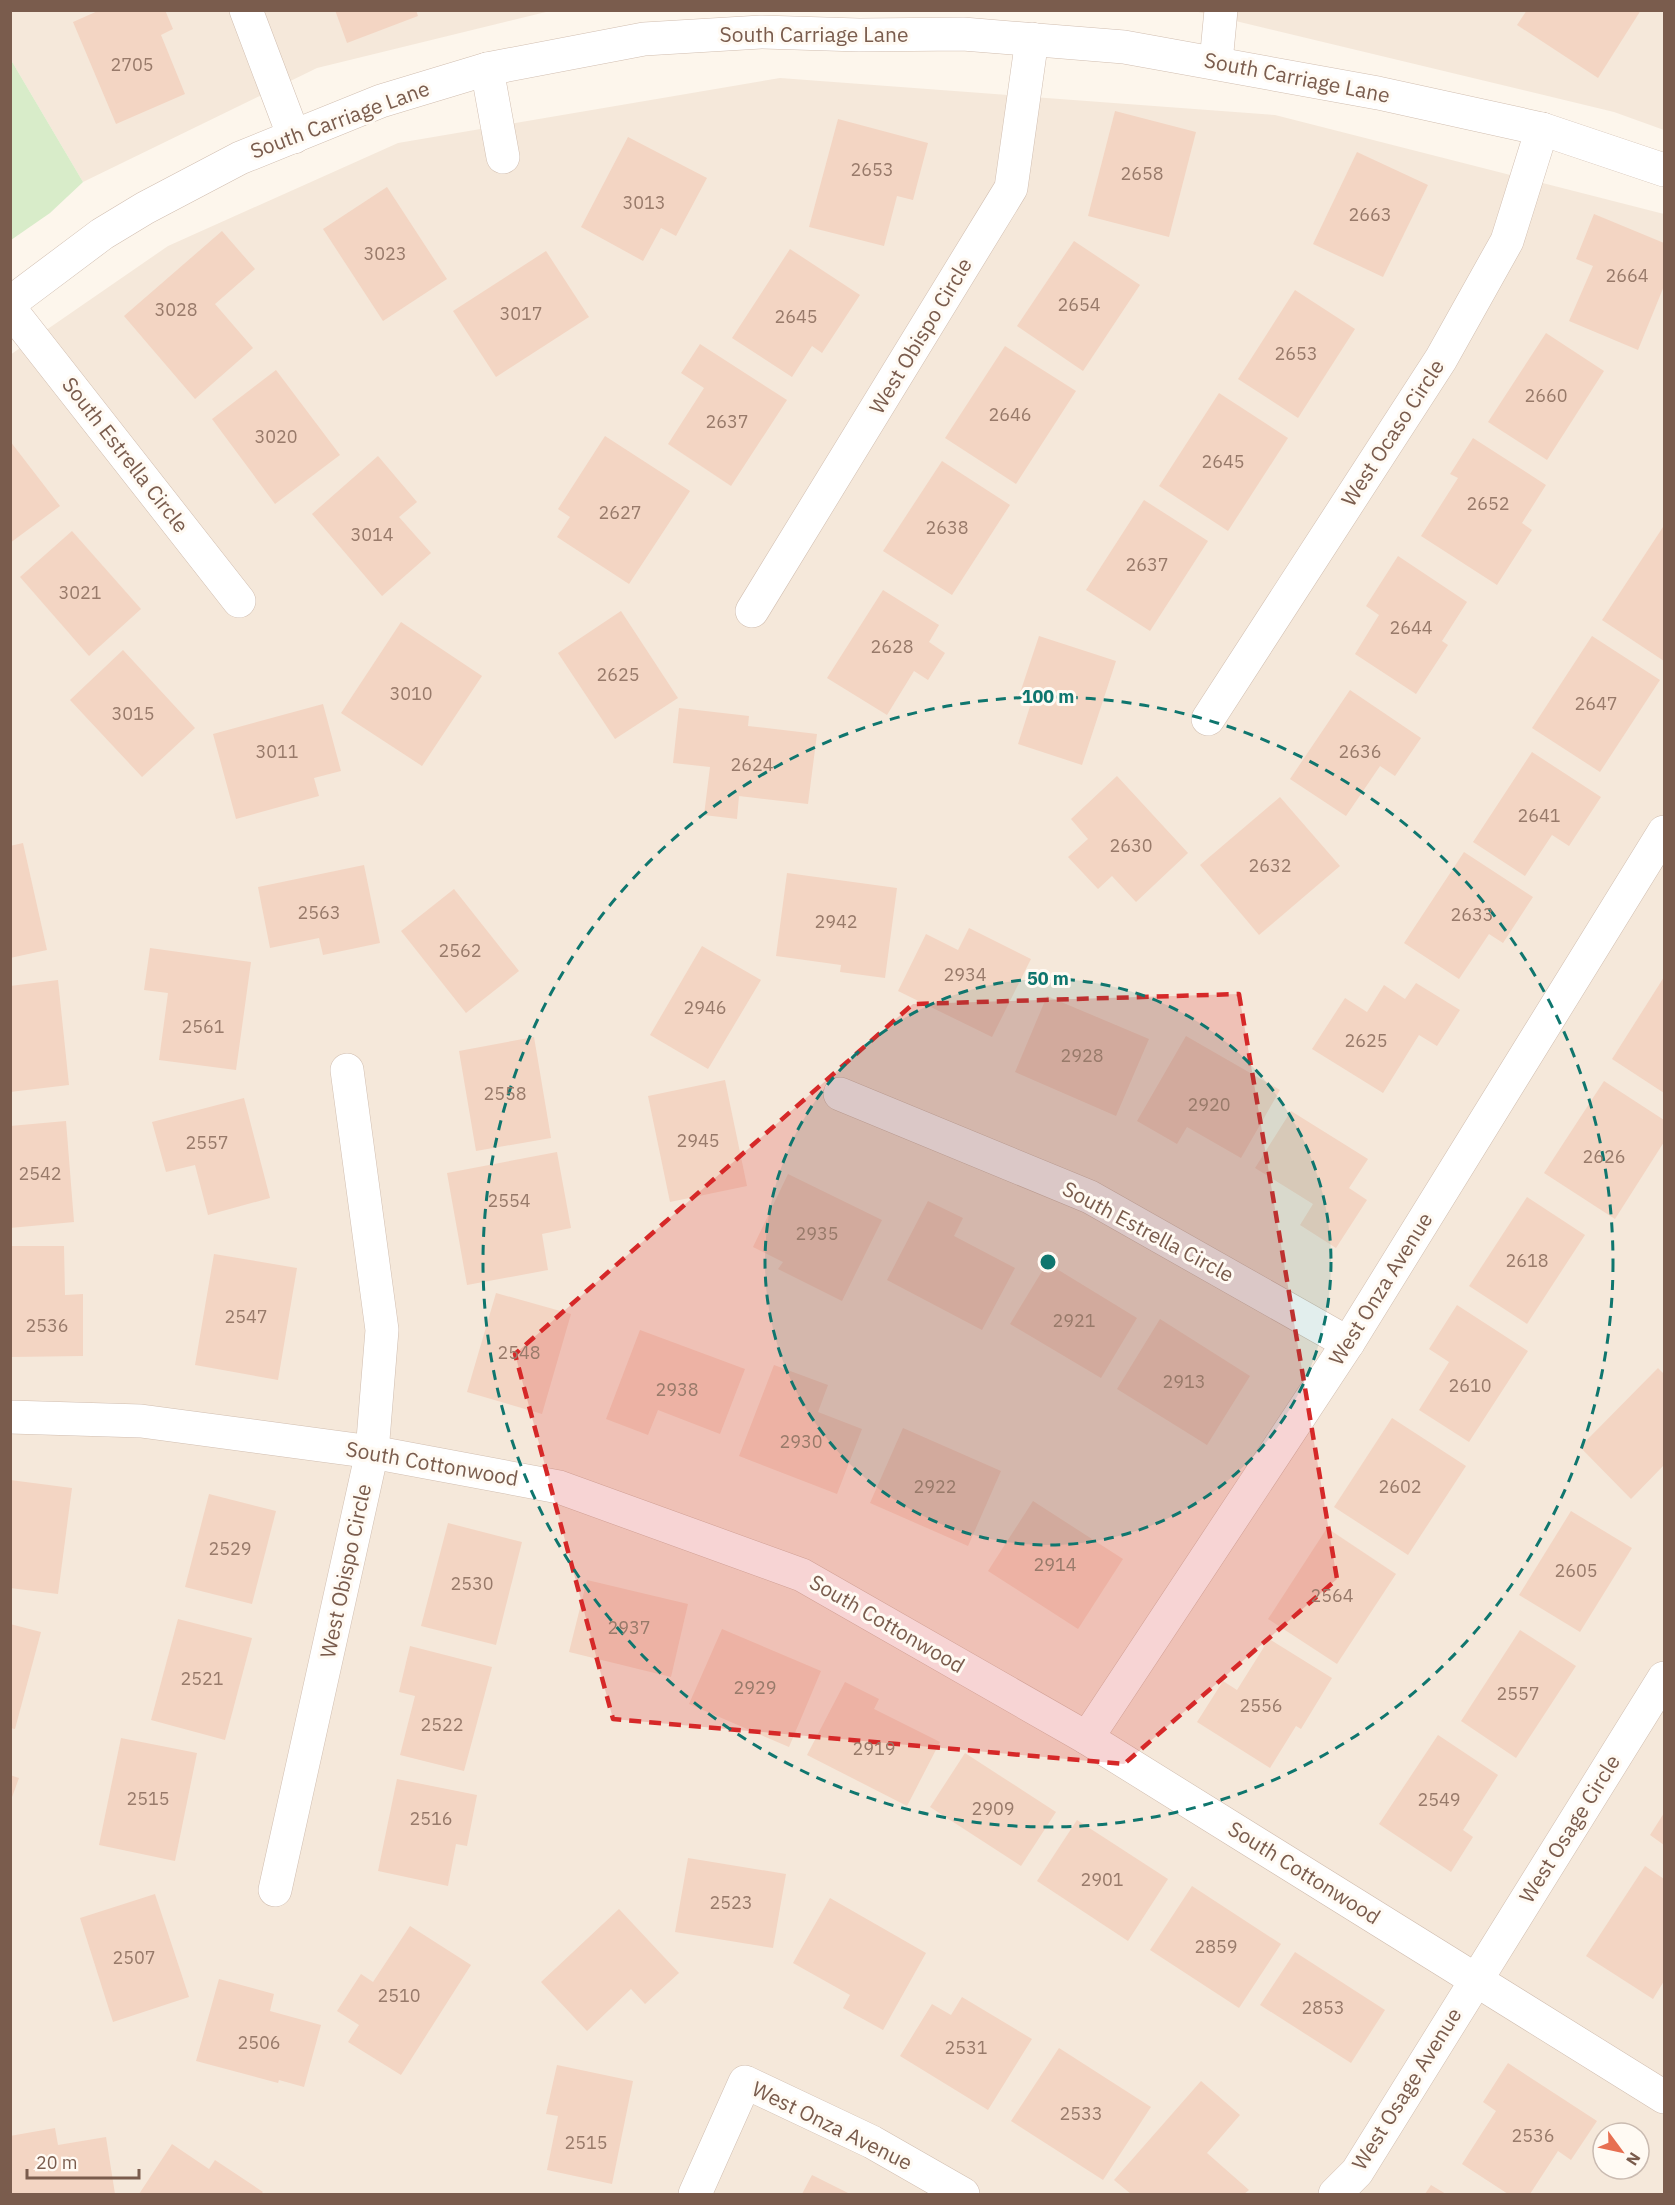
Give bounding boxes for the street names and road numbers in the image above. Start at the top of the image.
street label: South Carriage Lane [720,20,908,48]
street label: South Carriage Lane [1202,45,1393,109]
street label: South Carriage Lane [246,74,433,165]
street label: West Obispo Circle [862,252,978,419]
street label: West Ocaso Circle [1334,354,1450,511]
street label: South Estrella Circle [56,371,195,538]
street label: South Estrella Circle [1058,1174,1239,1288]
street label: West Onza Avenue [1322,1207,1438,1370]
street label: South Cottonwood [344,1434,521,1492]
street label: West Obispo Circle [313,1481,377,1660]
street label: South Cottonwood [805,1567,970,1679]
street label: West Osage Circle [1512,1749,1626,1908]
street label: South Cottonwood [1223,1814,1386,1930]
street label: West Osage Avenue [1345,2002,1467,2175]
street label: West Onza Avenue [748,2074,917,2176]

